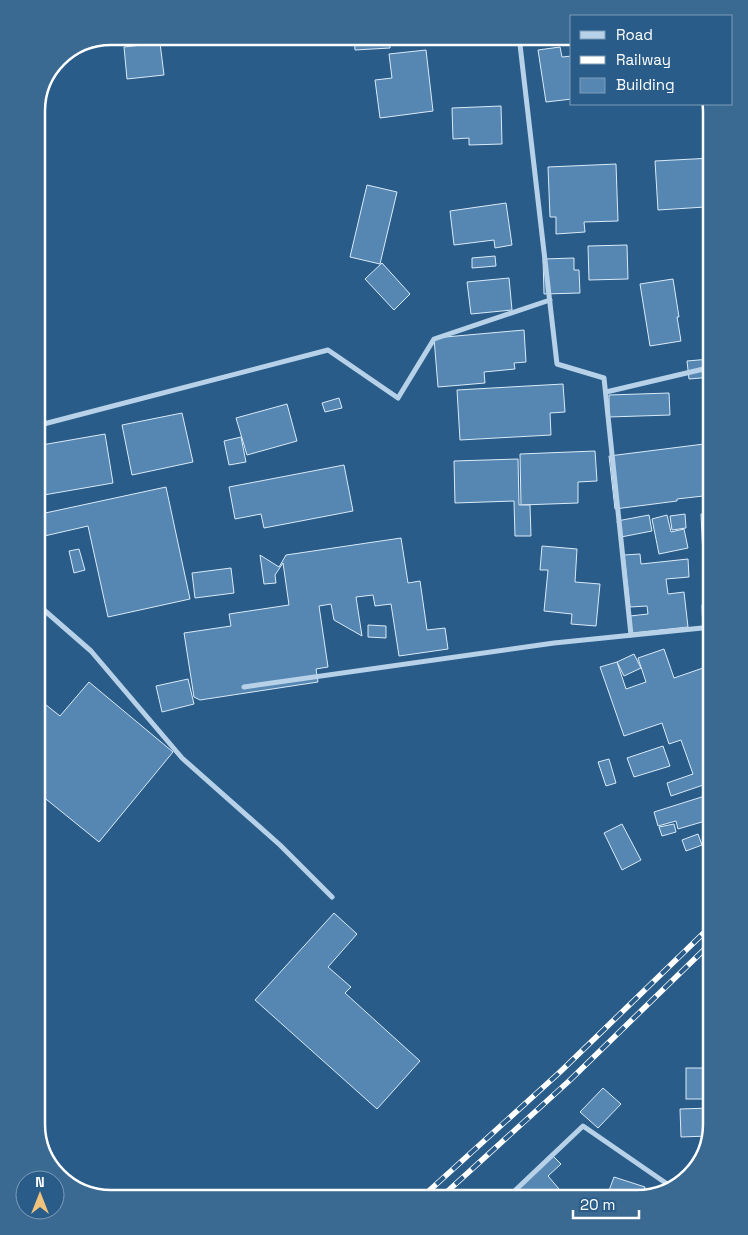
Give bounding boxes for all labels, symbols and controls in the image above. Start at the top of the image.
legend [570,15,733,105]
text: Road [616,25,653,44]
text: Railway [616,50,671,69]
text: Building [616,75,675,94]
north arrow [15,1170,65,1220]
text: N [35,1173,45,1191]
scale bar [573,1188,639,1220]
text: 20 m [580,1195,615,1214]

